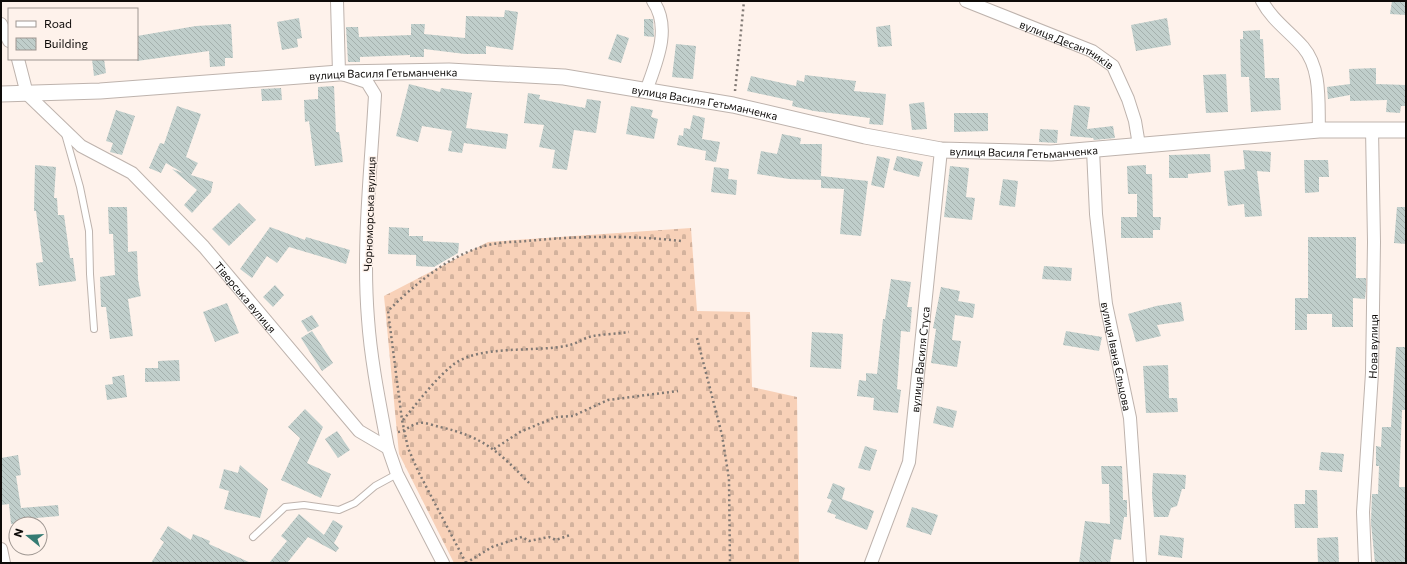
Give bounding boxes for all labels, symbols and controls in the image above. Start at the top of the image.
legend [8,8,138,60]
text: Road [44,16,72,30]
street label: вулиця Десантників [1018,17,1117,71]
text: Building [44,36,88,50]
street label: вулиця Василя Гетьманченка [309,64,458,82]
street label: вулиця Василя Гетьманченка [631,82,779,122]
street label: вулиця Василя Гетьманченка [950,142,1098,160]
street label: Чорноморська вулиця [361,156,377,272]
street label: Тіверська вулиця [212,259,279,335]
street label: вулиця Івана Єльцова [1099,301,1135,412]
street label: вулиця Василя Стуса [908,306,931,413]
street label: Нова вулиця [1365,314,1379,379]
north arrow [8,516,48,556]
text: N [11,527,25,539]

